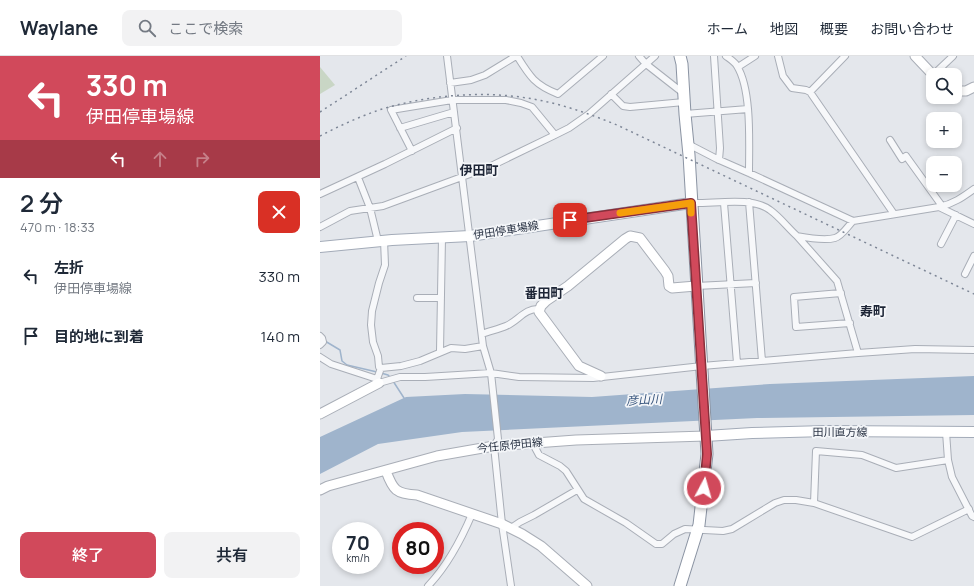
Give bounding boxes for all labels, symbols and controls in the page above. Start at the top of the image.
search box [122,10,402,46]
text: Waylane [20,15,98,41]
icon: search [136,17,158,39]
text: ここで検索 [168,18,243,39]
text: ホーム [706,19,748,38]
text: 地図 [770,19,798,38]
text: 概要 [820,19,848,38]
text: お問い合わせ [870,19,954,38]
text: 330 m [86,66,168,104]
map controls [926,68,962,192]
button: search [926,68,962,104]
icon: left [20,72,72,124]
text: 伊田停車場線 [86,104,194,128]
button: + [926,112,962,148]
icon: left [107,148,129,170]
icon: ahead [149,148,171,170]
icon: right [191,148,213,170]
button: − [926,156,962,192]
district label: 伊田町 [459,161,499,179]
text: 2 分 [20,186,63,219]
button: close [258,191,300,233]
pin [553,203,587,237]
icon: arrive [559,209,581,231]
street label: 伊田停車場線 [472,217,540,242]
text: 470 m · 18:33 [20,218,95,236]
text: 左折 [54,257,84,278]
icon: left [20,265,42,287]
text: 330 m [259,266,300,287]
text: 伊田停車場線 [54,279,132,297]
district label: 番田町 [524,284,564,302]
district label: 寿町 [860,302,886,320]
icon: arrive [20,325,42,347]
text: 目的地に到着 [54,326,144,347]
text: 140 m [260,326,300,347]
water label: 彦山川 [626,390,664,409]
street label: 田川直方線 [813,424,868,439]
street label: 今任原伊田線 [476,434,544,455]
position arrow [683,467,725,509]
speed limit sign: 80 [392,522,444,574]
text: 70 [346,529,370,556]
button: 終了 [20,532,156,578]
button: 共有 [164,532,300,578]
text: km/h [346,551,370,565]

